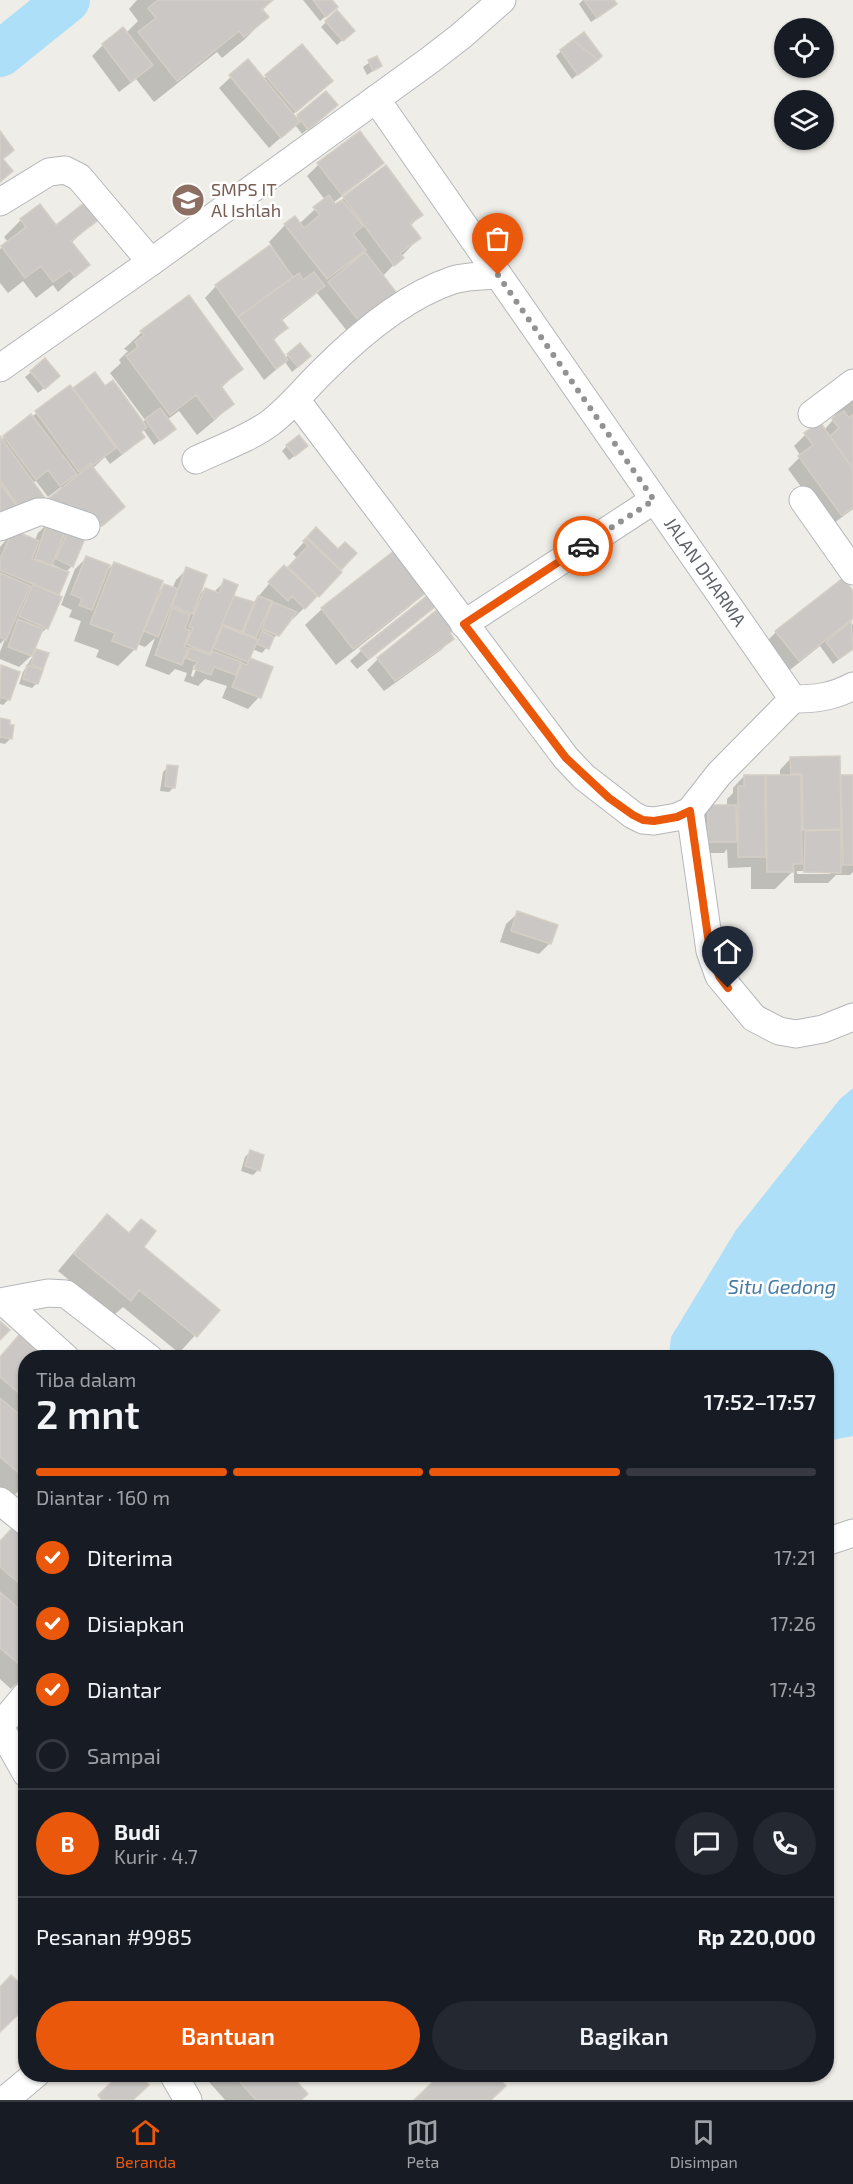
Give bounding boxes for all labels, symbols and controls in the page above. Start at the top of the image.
map controls [774,18,834,150]
button: locate [774,18,834,78]
button: layers [774,90,834,150]
place label: SMPS IT Al Ishlah [211,178,281,221]
school or university icon: SMPS IT Al Ishlah [170,182,206,218]
pin [472,213,523,275]
icon: bag [481,222,514,255]
street label: JALAN DHARMA [660,513,752,631]
courier [553,516,613,576]
icon: car [567,530,600,563]
pin [702,926,753,988]
icon: home [711,935,744,968]
water label: Situ Gedong [728,1274,836,1298]
text: Tiba dalam [36,1367,136,1391]
text: 17:52–17:57 [704,1388,816,1414]
text: 2 mnt [36,1390,140,1437]
text: Diantar · 160 m [36,1485,170,1509]
icon: check [36,1541,69,1574]
text: Diterima [87,1544,173,1570]
text: 17:21 [774,1545,816,1569]
icon: check [36,1607,69,1640]
text: Disiapkan [87,1610,185,1636]
text: 17:26 [770,1611,816,1635]
icon: check [36,1673,69,1706]
text: Diantar [87,1676,161,1702]
text: 17:43 [770,1677,816,1701]
text: Sampai [87,1742,161,1768]
button: chat [675,1812,738,1875]
button: phone [753,1812,816,1875]
text: Budi [114,1818,160,1844]
text: B [60,1830,75,1856]
text: Kurir · 4.7 [114,1844,198,1868]
text: Pesanan #9985 [36,1923,192,1949]
text: Rp 220,000 [697,1923,816,1949]
button: Bantuan [36,2001,420,2070]
button: Bagikan [432,2001,816,2070]
tab: Beranda [115,2116,176,2171]
tab: Peta [406,2116,439,2171]
tab: Disimpan [670,2116,738,2171]

